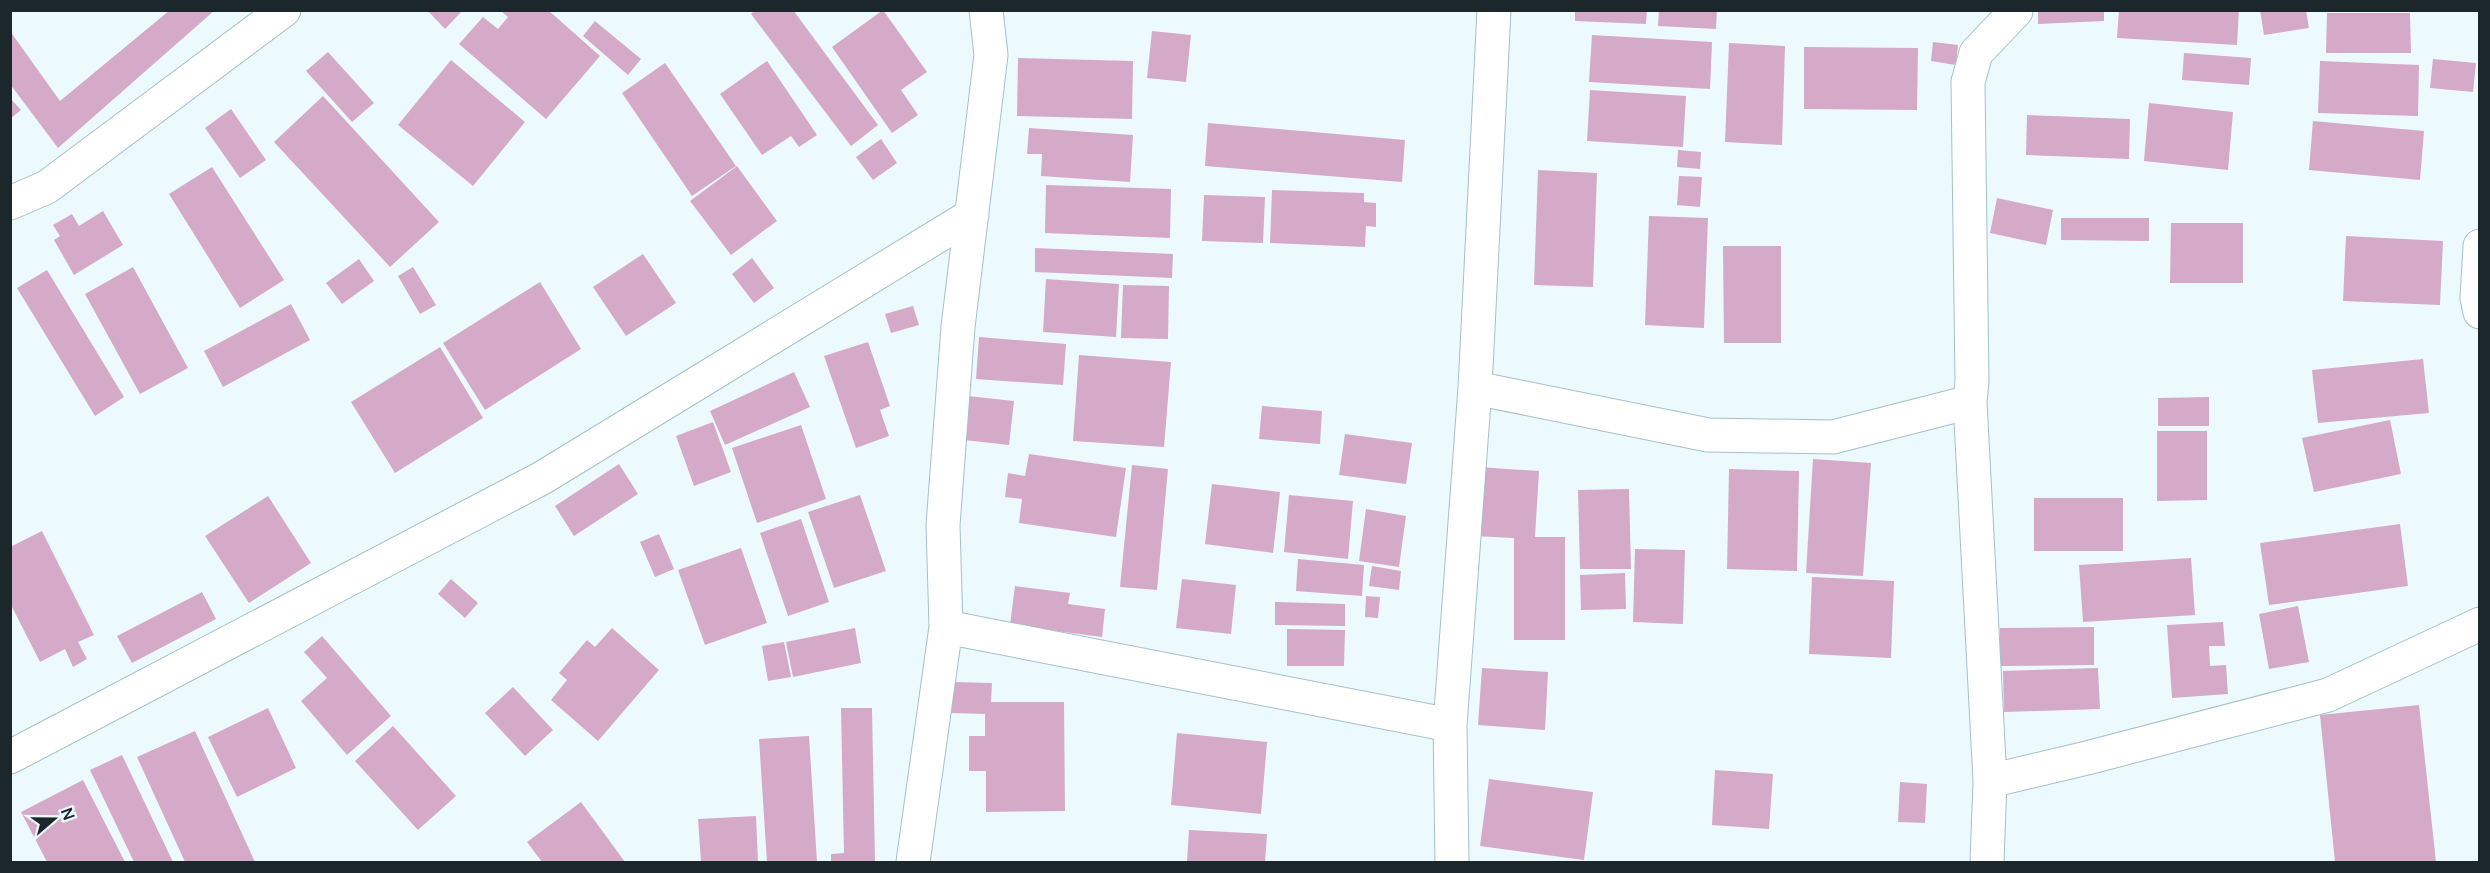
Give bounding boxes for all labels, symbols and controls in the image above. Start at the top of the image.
north arrow [24,789,84,849]
text: N [56,805,80,823]

